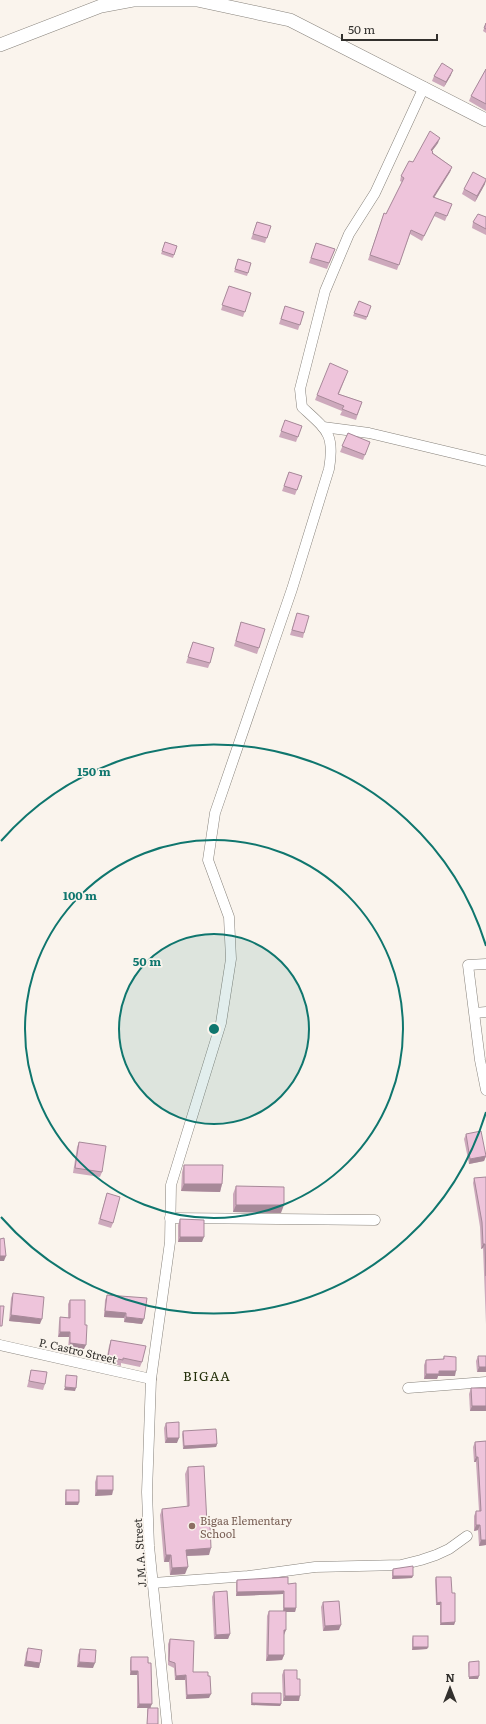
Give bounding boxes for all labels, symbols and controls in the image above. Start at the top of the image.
scale bar [342,16,437,42]
text: 50 m [348,20,375,38]
text: 150 m [77,762,111,780]
text: 100 m [63,886,97,904]
text: 50 m [133,952,161,970]
centre of rings [207,1022,221,1036]
street label: P. Castro Street [38,1333,119,1367]
district label: BIGAA [183,1366,231,1385]
place label: Bigaa Elementary School [200,1512,293,1541]
street label: J.M.A. Street [129,1517,149,1588]
marker: Bigaa Elementary School [187,1521,197,1531]
north arrow [430,1668,470,1708]
text: N [445,1669,455,1685]

